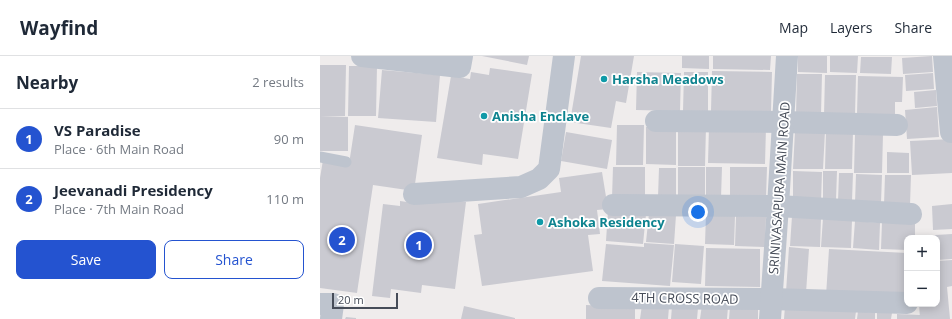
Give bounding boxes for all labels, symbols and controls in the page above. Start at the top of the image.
text: Wayfind [20,15,98,41]
text: Map [779,18,808,37]
text: Layers [830,18,872,37]
text: Share [894,18,932,37]
place label: Harsha Meadows [612,70,724,88]
text: Nearby [16,71,78,94]
text: 2 results [252,73,304,91]
marker: Harsha Meadows [599,74,609,84]
street label: SRINIVASAPURA MAIN ROAD [764,101,794,275]
place label: Anisha Enclave [492,107,589,125]
marker: Anisha Enclave [479,111,489,121]
text: VS Paradise [54,120,141,140]
text: 1 [25,130,33,148]
text: 90 m [274,130,304,148]
text: Place · 6th Main Road [54,140,184,158]
text: Jeevanadi Presidency [54,180,213,200]
text: 2 [25,190,33,208]
text: 110 m [266,190,304,208]
text: Place · 7th Main Road [54,200,184,218]
your location [688,202,708,222]
place label: Ashoka Residency [548,213,665,231]
marker: Ashoka Residency [535,217,545,227]
pin: 2 [329,225,355,255]
pin: 1 [406,230,432,260]
map controls [904,235,940,307]
button: + [904,235,940,271]
button: Save [16,240,156,279]
button: Share [164,240,304,279]
button: − [904,271,940,307]
street label: 4TH CROSS ROAD [631,288,739,308]
scale bar [332,291,398,310]
text: 20 m [338,292,364,307]

